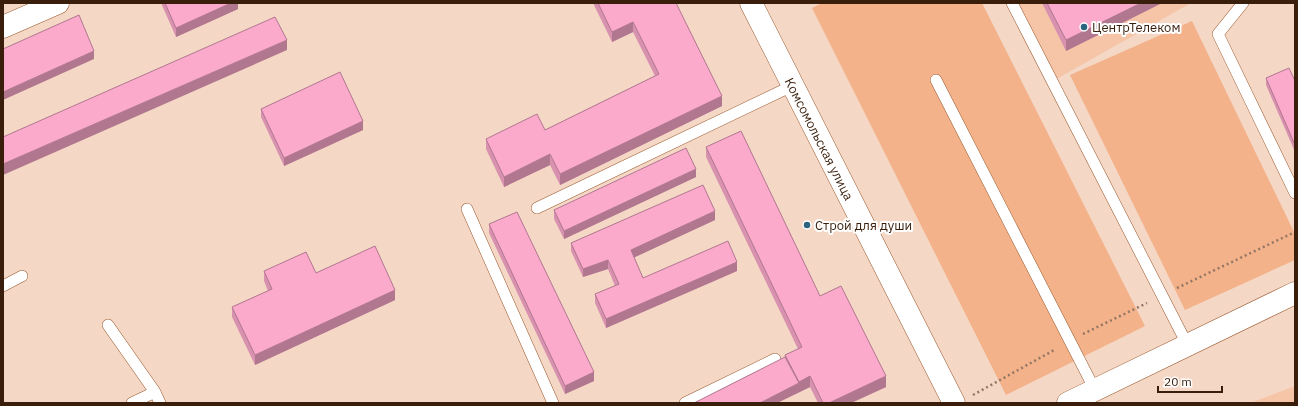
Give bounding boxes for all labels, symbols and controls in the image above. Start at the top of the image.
place label: ЦентрТелеком [1092,19,1180,36]
marker: ЦентрТелеком [1079,22,1089,32]
street label: Комсомольская улица [781,75,857,203]
place label: Строй для души [815,217,912,234]
marker: Строй для души [802,220,812,230]
scale bar [1158,368,1222,394]
text: 20 m [1164,374,1192,389]

